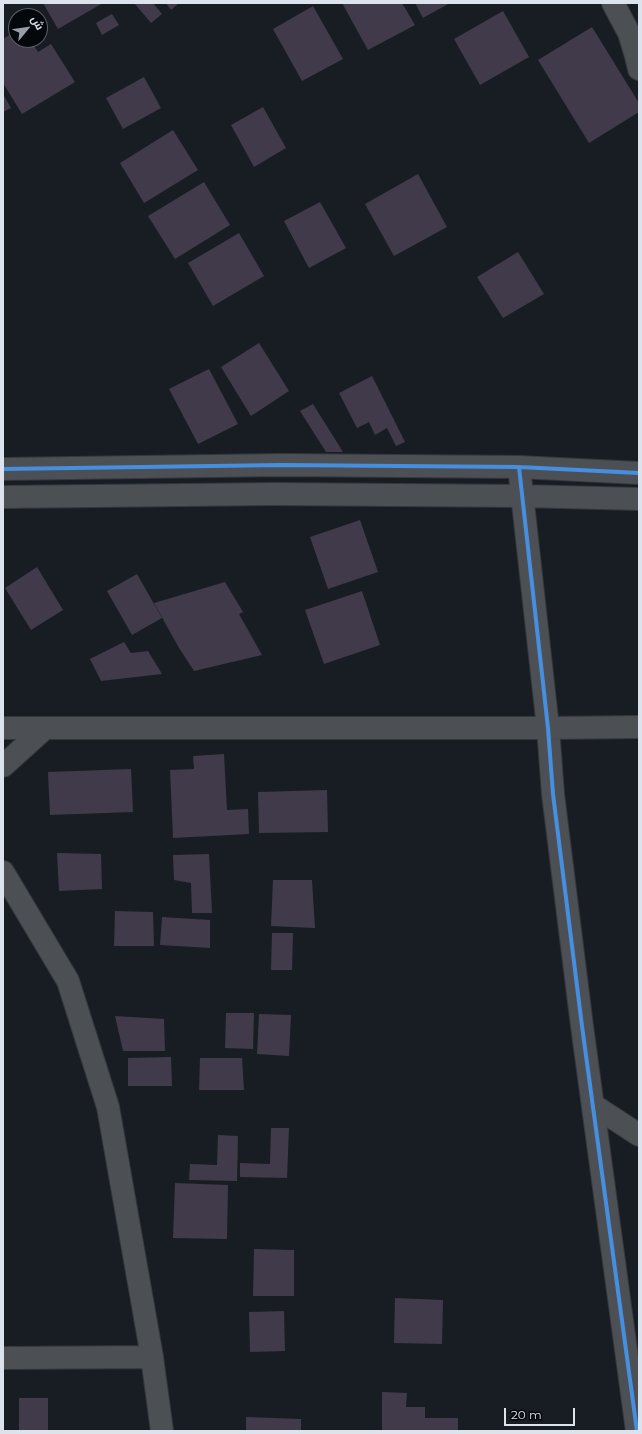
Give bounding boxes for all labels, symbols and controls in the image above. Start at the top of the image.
north arrow [8,8,48,48]
text: ش [28,13,47,32]
scale bar [506,1400,577,1426]
text: 20 m [511,1407,542,1422]

